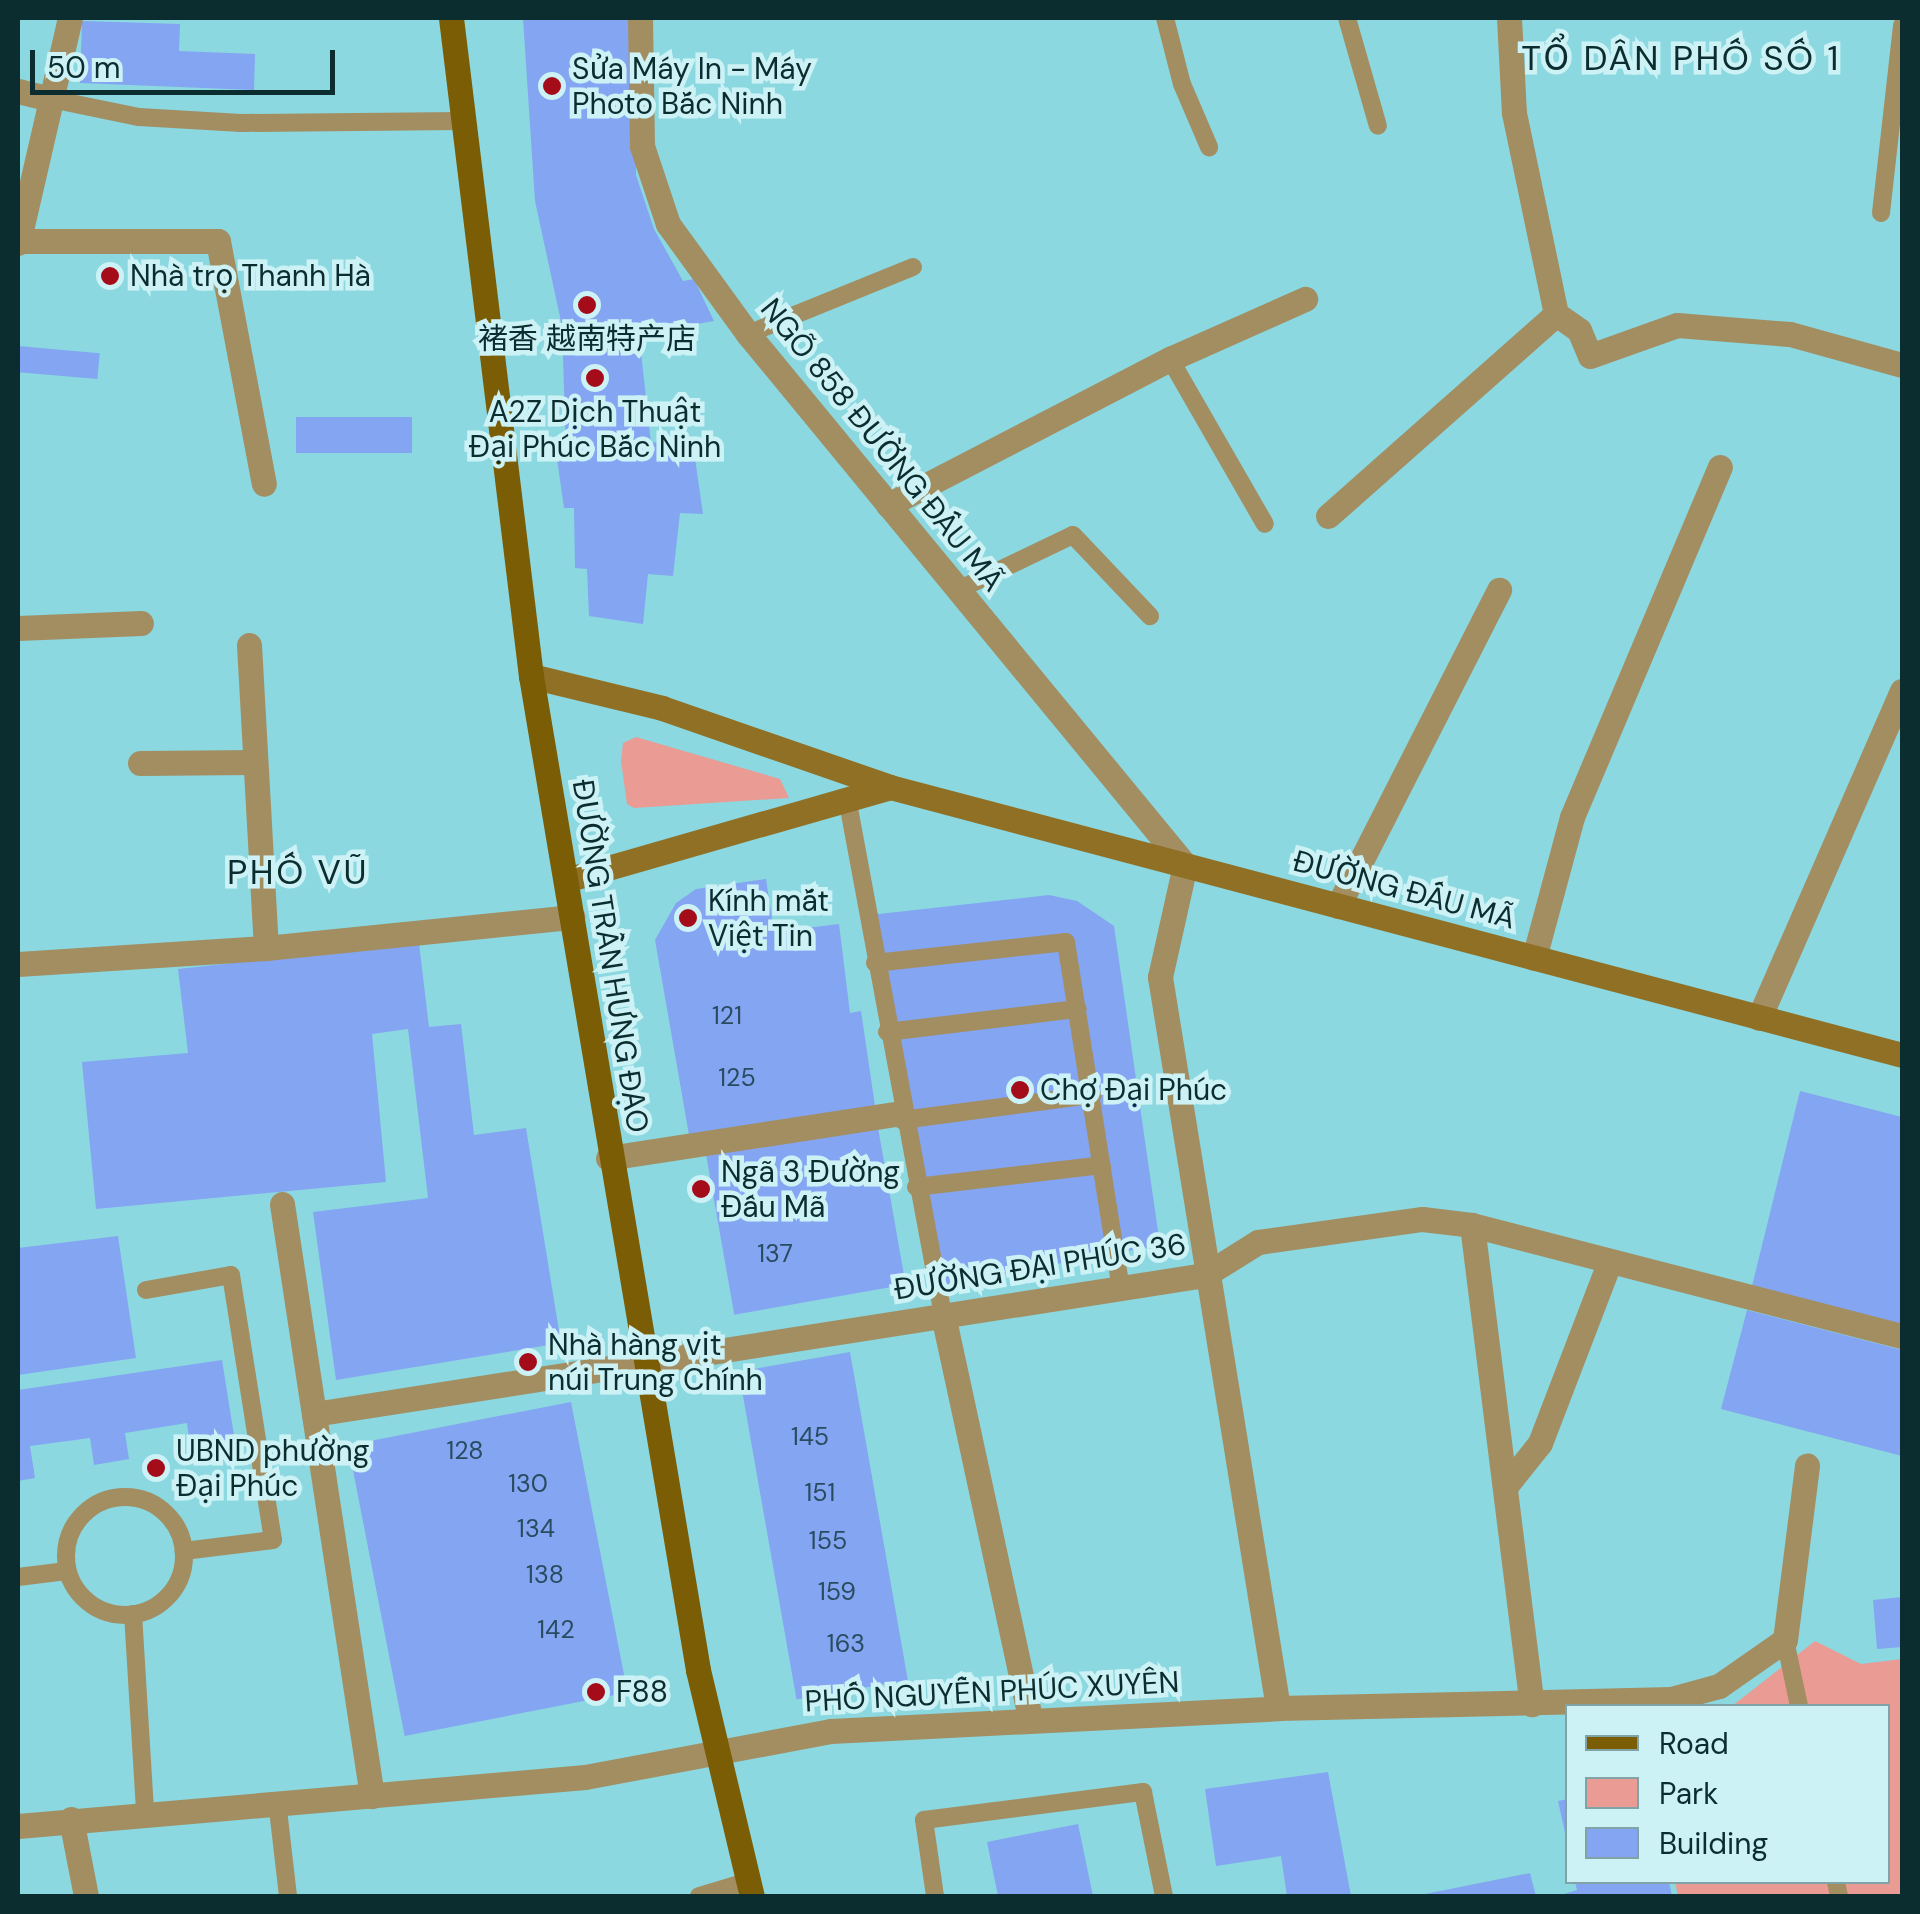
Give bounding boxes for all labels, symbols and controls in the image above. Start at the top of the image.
scale bar [35,30,340,92]
district label: TỔ DÂN PHỐ SỐ 1 [1521,37,1841,79]
text: 50 m [47,48,121,87]
place label: Sửa Máy In - Máy Photo Bắc Ninh [572,51,812,122]
marker: Sửa Máy In - Máy Photo Bắc Ninh [541,75,563,97]
place label: Nhà trọ Thanh Hà [130,258,371,294]
marker: Nhà trọ Thanh Hà [99,265,121,287]
street label: NGÕ 858 ĐƯỜNG ĐẤU MÃ [753,291,1011,599]
marker: 褚香 越南特产店 [576,294,598,316]
place label: 褚香 越南特产店 [478,321,696,357]
marker: A2Z Dịch Thuật Đại Phúc Bắc Ninh [584,367,606,389]
place label: A2Z Dịch Thuật Đại Phúc Bắc Ninh [469,394,721,464]
street label: ĐƯỜNG TRẦN HƯNG ĐẠO [564,777,656,1135]
street label: ĐƯỜNG ĐẤU MÃ [1289,843,1519,937]
district label: PHỐ VŨ [227,851,369,893]
place label: Kính mắt Việt Tin [708,883,829,954]
marker: Kính mắt Việt Tin [677,907,699,929]
house number: 121 [712,1001,742,1031]
house number: 125 [718,1063,756,1093]
place label: Chợ Đại Phúc [1040,1072,1227,1108]
marker: Chợ Đại Phúc [1009,1079,1031,1101]
place label: Ngã 3 Đường Đấu Mã [721,1154,900,1224]
marker: Ngã 3 Đường Đấu Mã [690,1178,712,1200]
street label: ĐƯỜNG ĐẠI PHÚC 36 [891,1226,1189,1308]
house number: 137 [757,1239,793,1269]
place label: Nhà hàng vịt núi Trung Chính [548,1327,763,1398]
marker: Nhà hàng vịt núi Trung Chính [517,1351,539,1373]
house number: 145 [791,1422,829,1452]
place label: UBND phường Đại Phúc [176,1433,369,1504]
house number: 128 [447,1436,483,1466]
marker: UBND phường Đại Phúc [145,1457,167,1479]
house number: 130 [508,1469,548,1499]
house number: 151 [805,1478,835,1508]
house number: 134 [517,1514,555,1544]
house number: 155 [809,1526,847,1556]
house number: 138 [526,1560,564,1590]
house number: 159 [818,1577,856,1607]
house number: 142 [537,1615,575,1645]
house number: 163 [827,1629,865,1659]
street label: PHỐ NGUYỄN PHÚC XUYÊN [804,1664,1180,1720]
place label: F88 [616,1674,668,1710]
marker: F88 [585,1681,607,1703]
legend [1565,1704,1890,1884]
text: Road [1659,1724,1729,1763]
text: Park [1659,1774,1718,1813]
text: Building [1659,1824,1768,1863]

